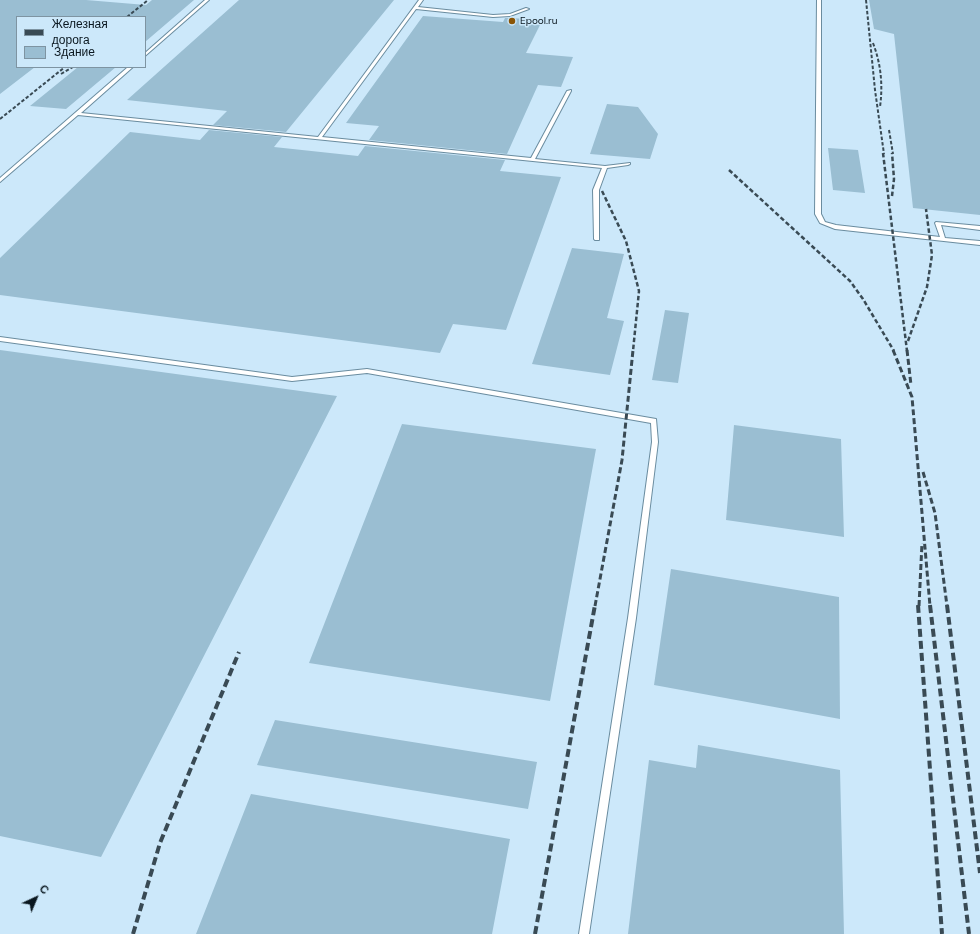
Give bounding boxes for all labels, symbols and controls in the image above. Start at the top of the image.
place label: Epool.ru [520,15,557,27]
legend [16,16,146,68]
text: Железная дорога [52,16,108,48]
marker: Epool.ru [507,16,517,26]
text: Здание [54,44,95,60]
north arrow [16,878,56,918]
text: С [37,882,52,897]

